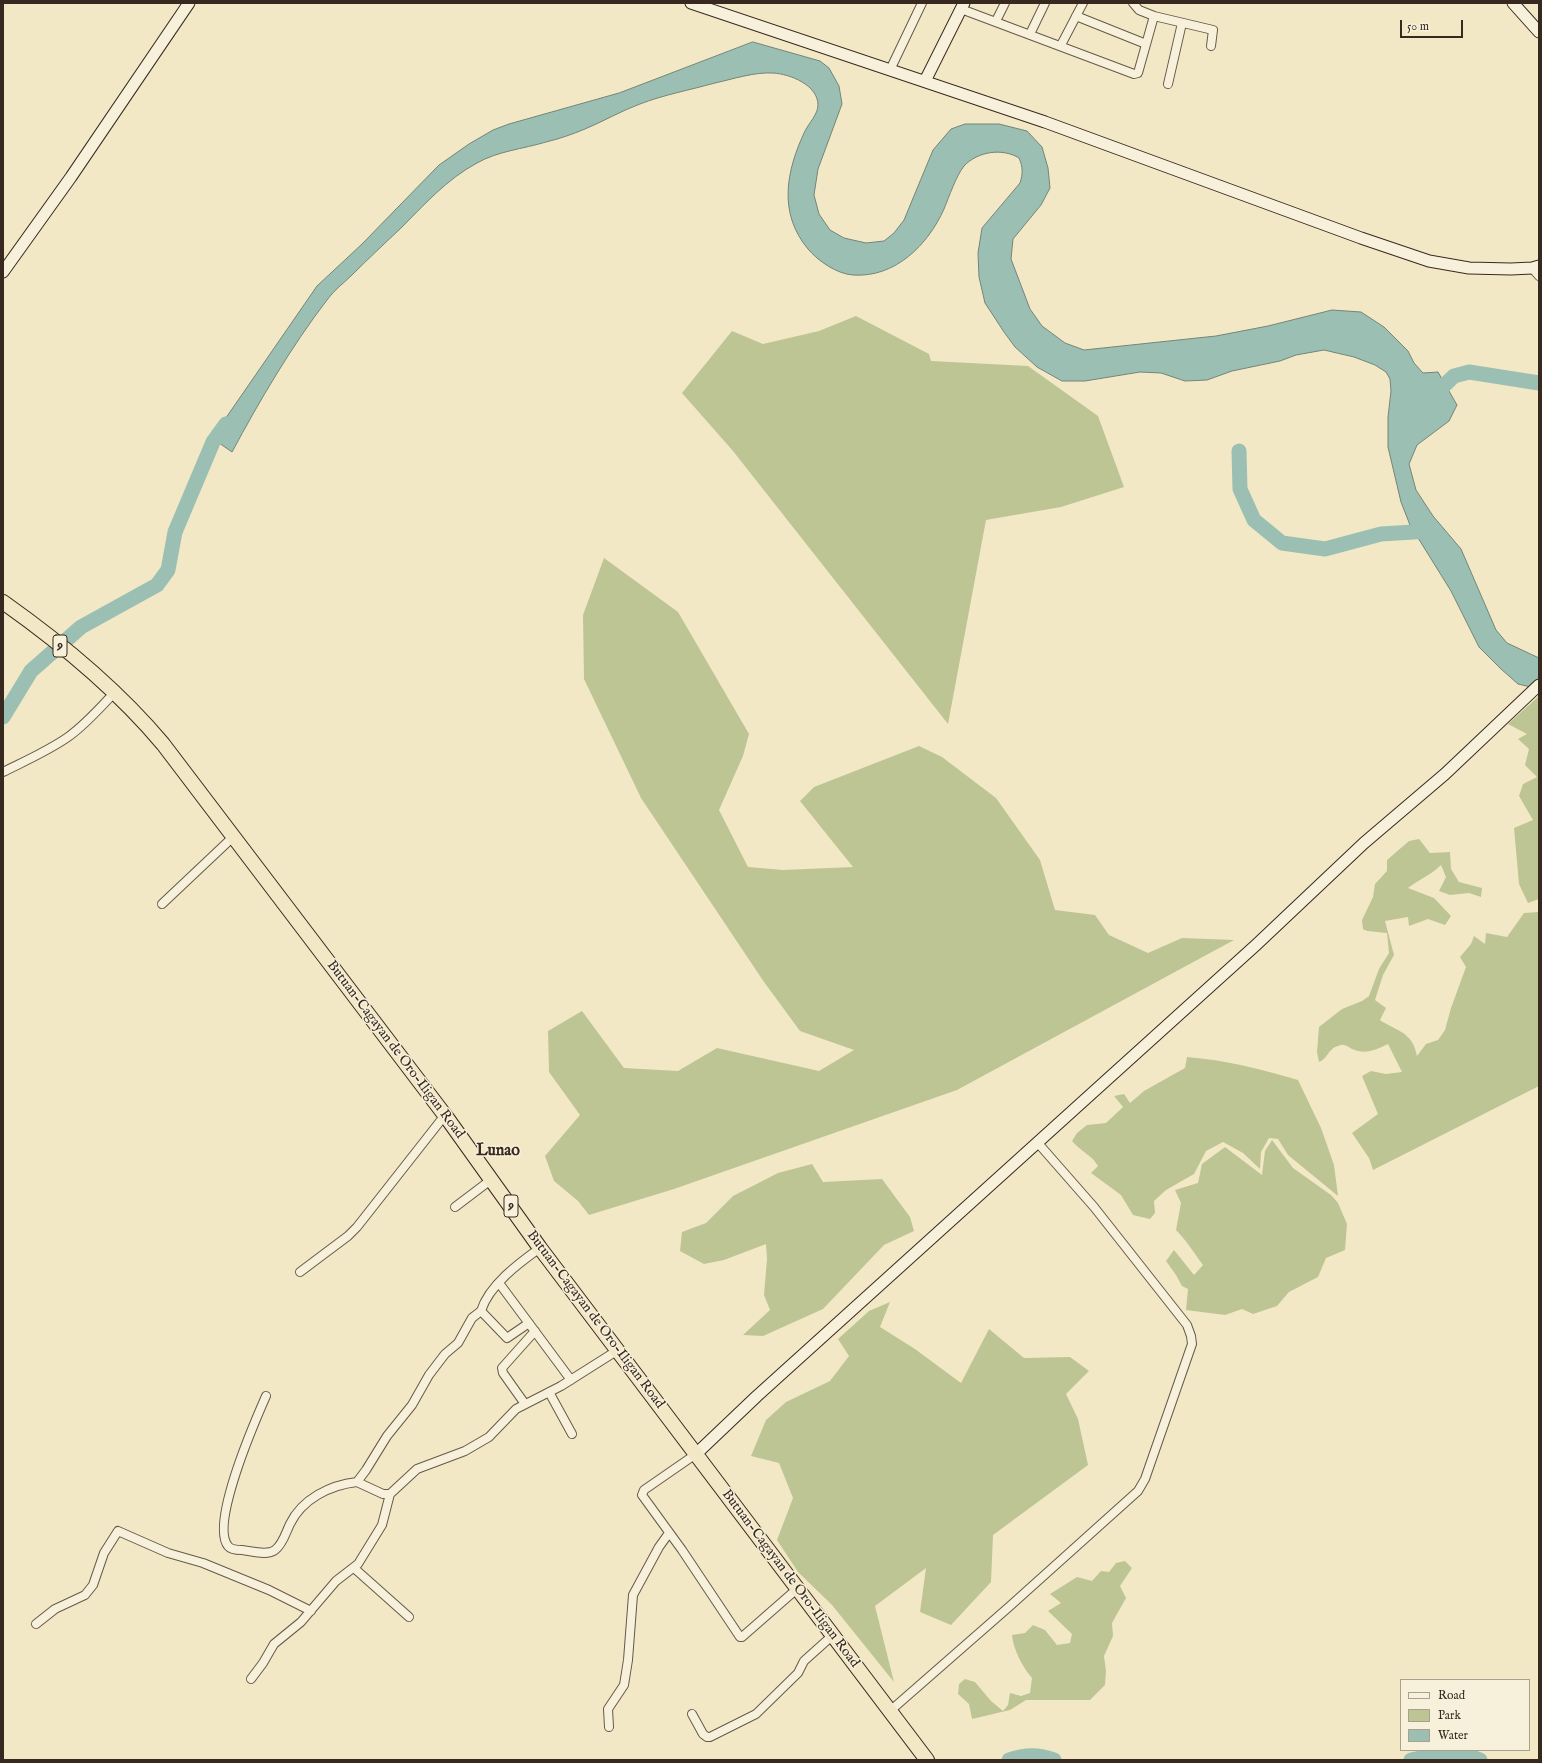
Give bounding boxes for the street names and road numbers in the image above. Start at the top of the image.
road number: 9 [53,635,67,657]
street label: Butuan-Cagayan de Oro-Iligan Road [323,958,467,1142]
road number: 9 [504,1195,518,1217]
street label: Butuan-Cagayan de Oro-Iligan Road [523,1228,667,1412]
street label: Butuan-Cagayan de Oro-Iligan Road [718,1487,862,1671]

